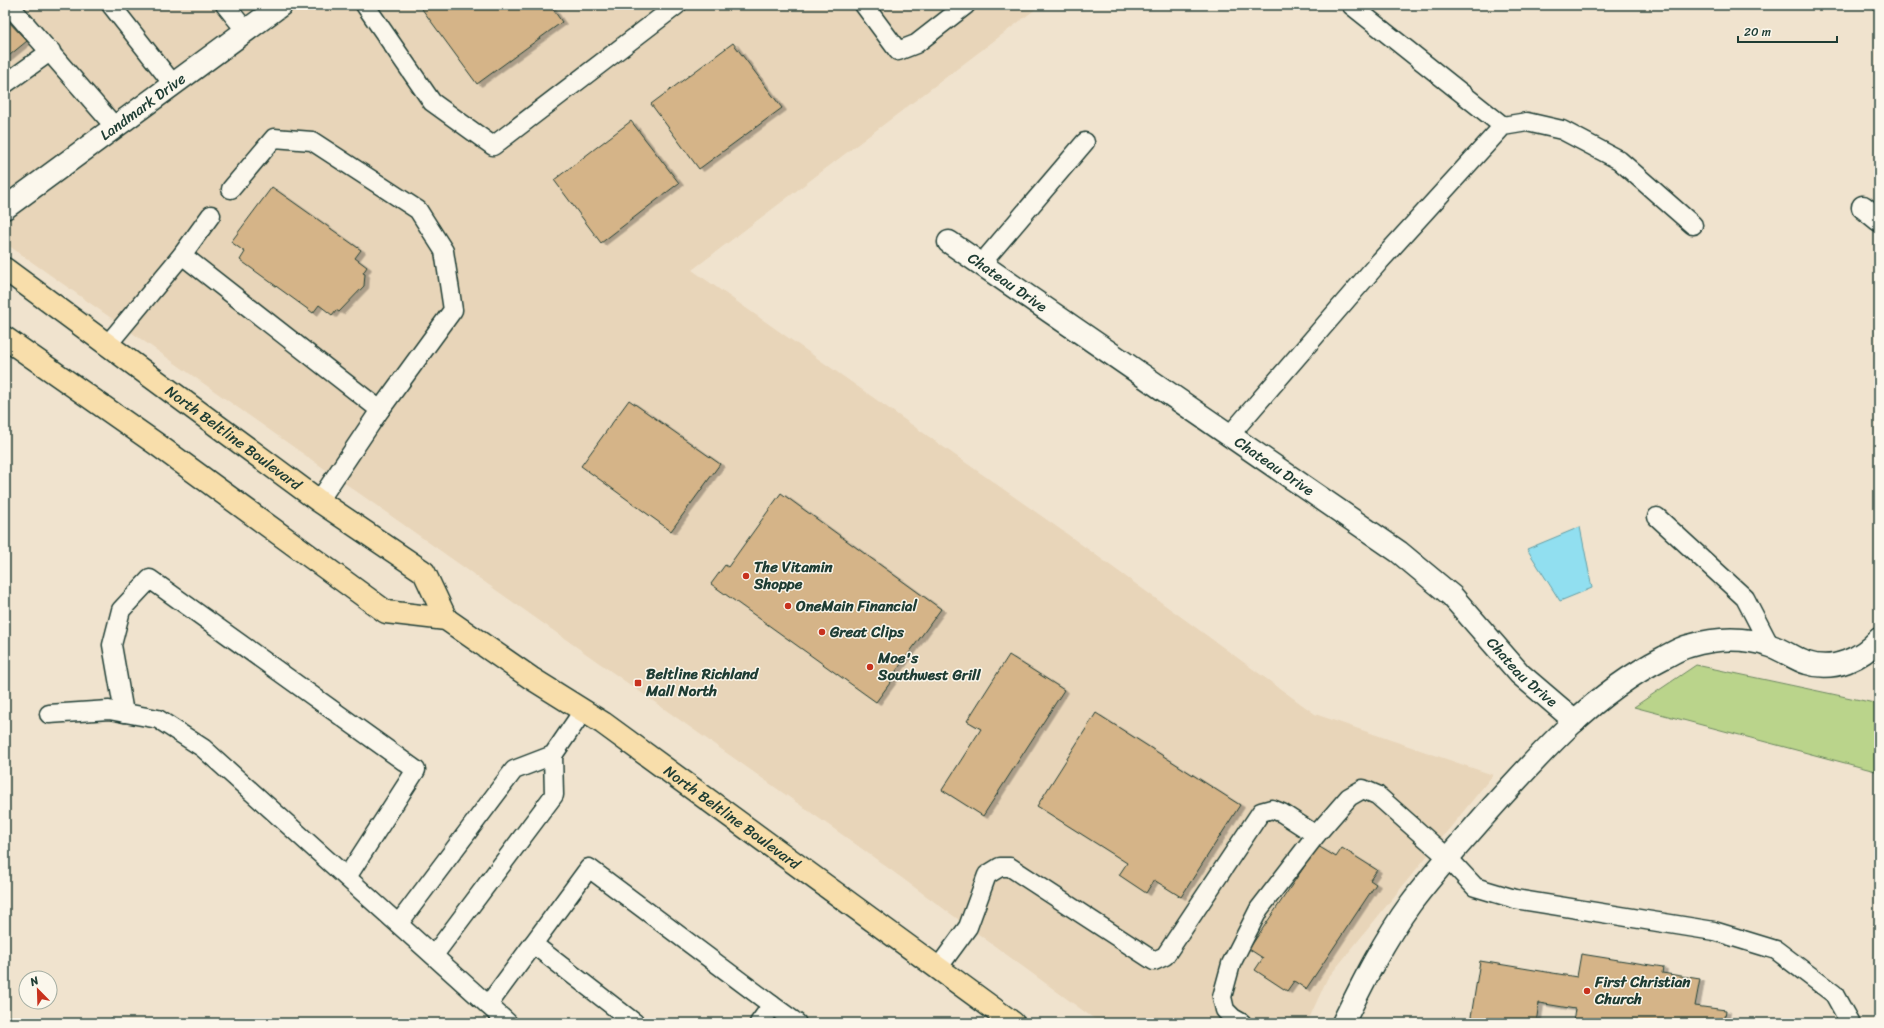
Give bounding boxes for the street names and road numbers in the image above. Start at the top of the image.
street label: Landmark Drive [94,66,192,147]
street label: Chateau Drive [962,245,1053,319]
street label: North Beltline Boulevard [160,378,308,498]
street label: Chateau Drive [1229,429,1320,503]
street label: Chateau Drive [1480,631,1564,714]
street label: North Beltline Boulevard [658,758,807,877]

